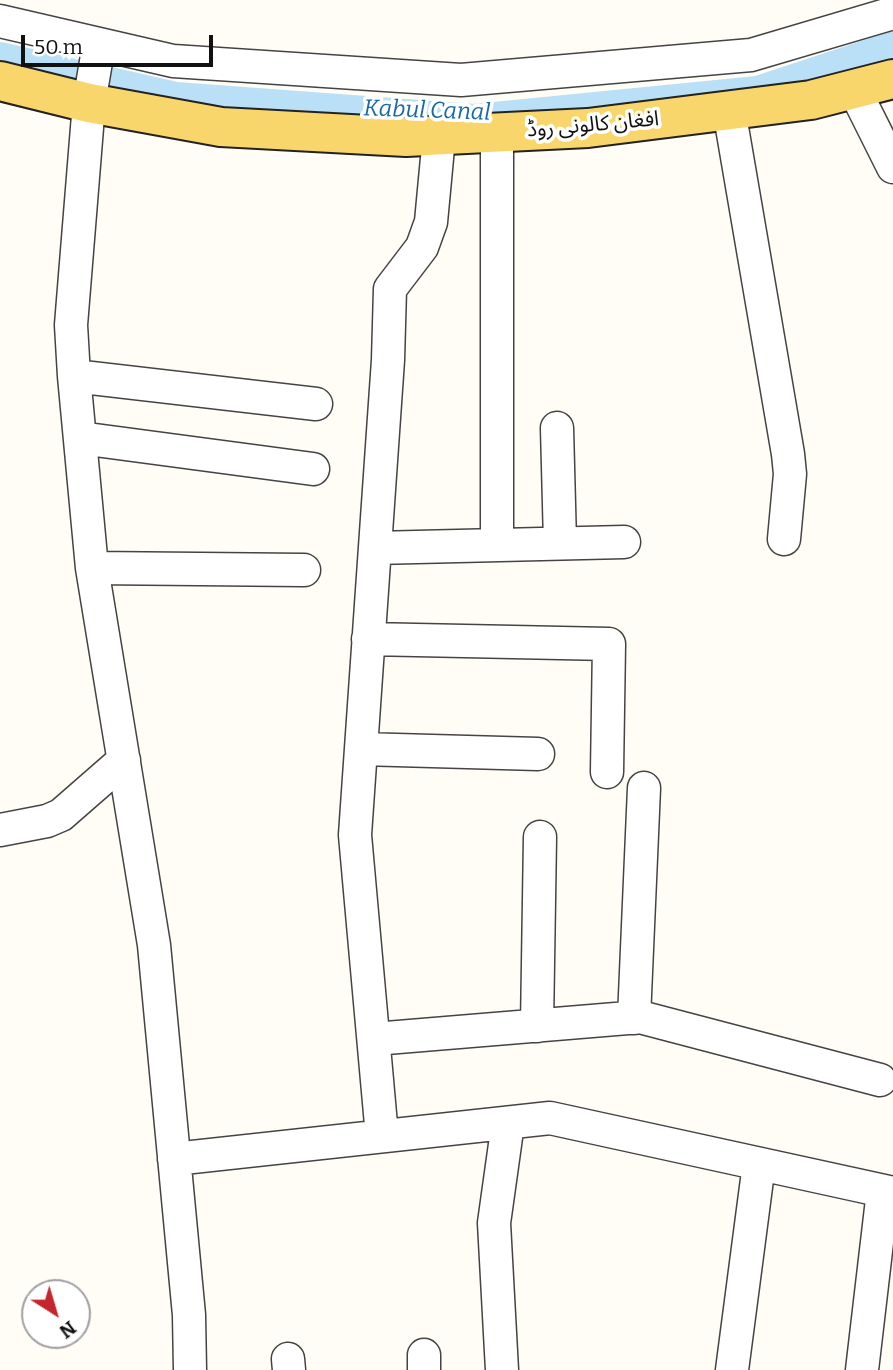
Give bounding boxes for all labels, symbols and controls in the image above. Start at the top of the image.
scale bar [24,21,217,65]
text: 50 m [34,34,83,60]
water label: Kabul Canal [363,95,491,127]
street label: افغان کالونی روڈ [526,107,660,143]
north arrow [21,1279,91,1349]
text: N [55,1316,81,1343]

